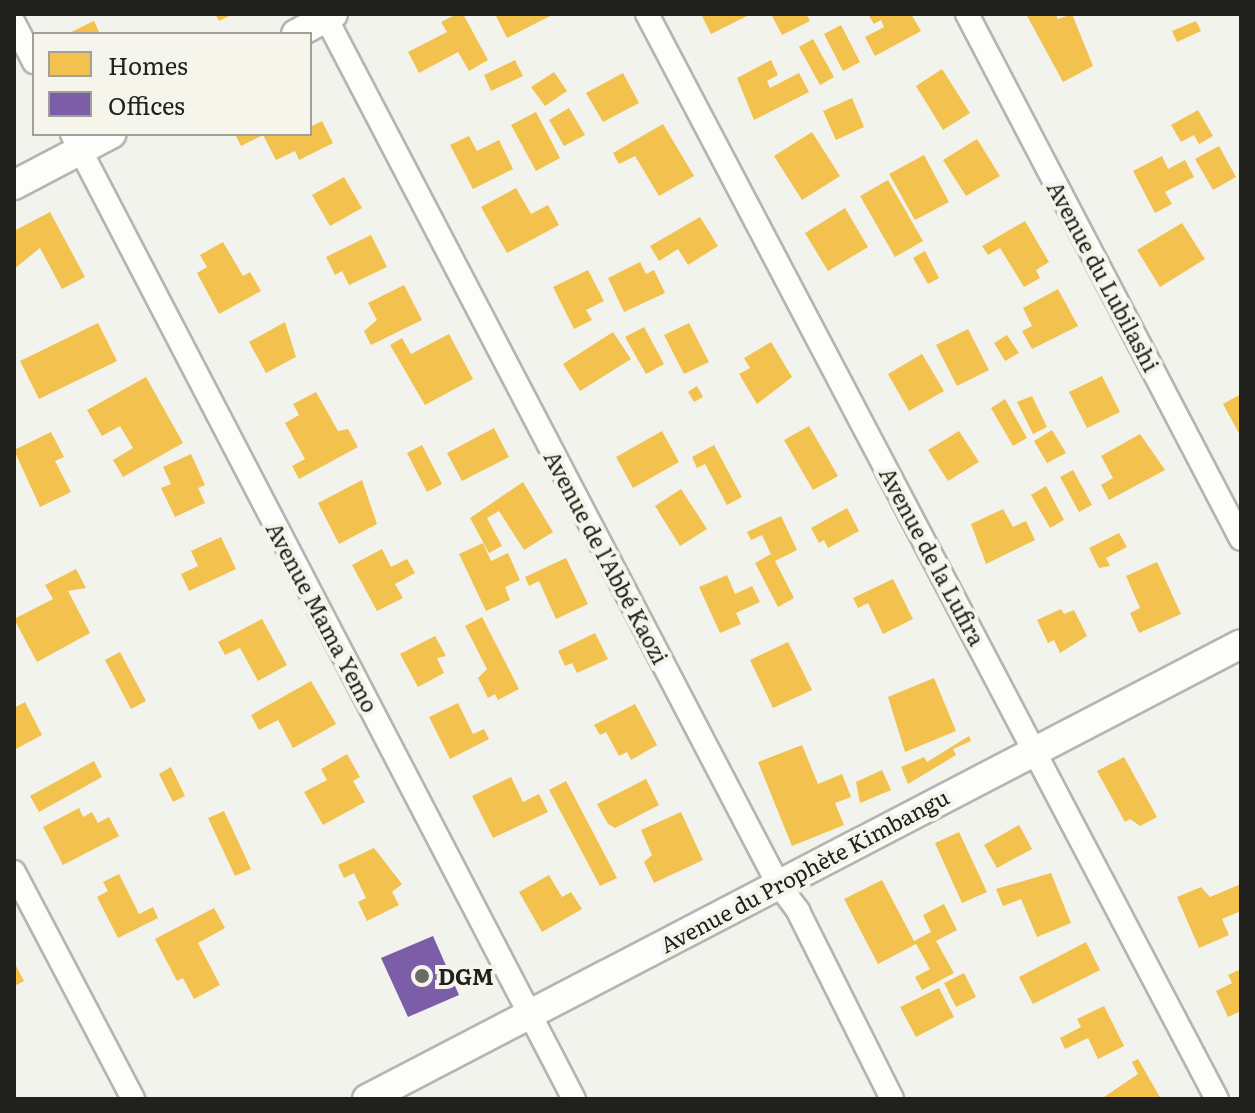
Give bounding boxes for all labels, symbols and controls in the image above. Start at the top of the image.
legend [32,32,312,136]
text: Homes [108,47,188,82]
text: Offices [108,87,185,122]
street label: Avenue du Lubilashi [1043,176,1165,376]
street label: Avenue de l'Abbé Kaozi [540,446,674,668]
street label: Avenue de la Lufira [875,462,991,650]
street label: Avenue Mama Yemo [262,517,384,717]
street label: Avenue du Prophète Kimbangu [655,783,953,957]
place label: DGM [438,963,494,989]
marker: DGM [413,967,431,985]

